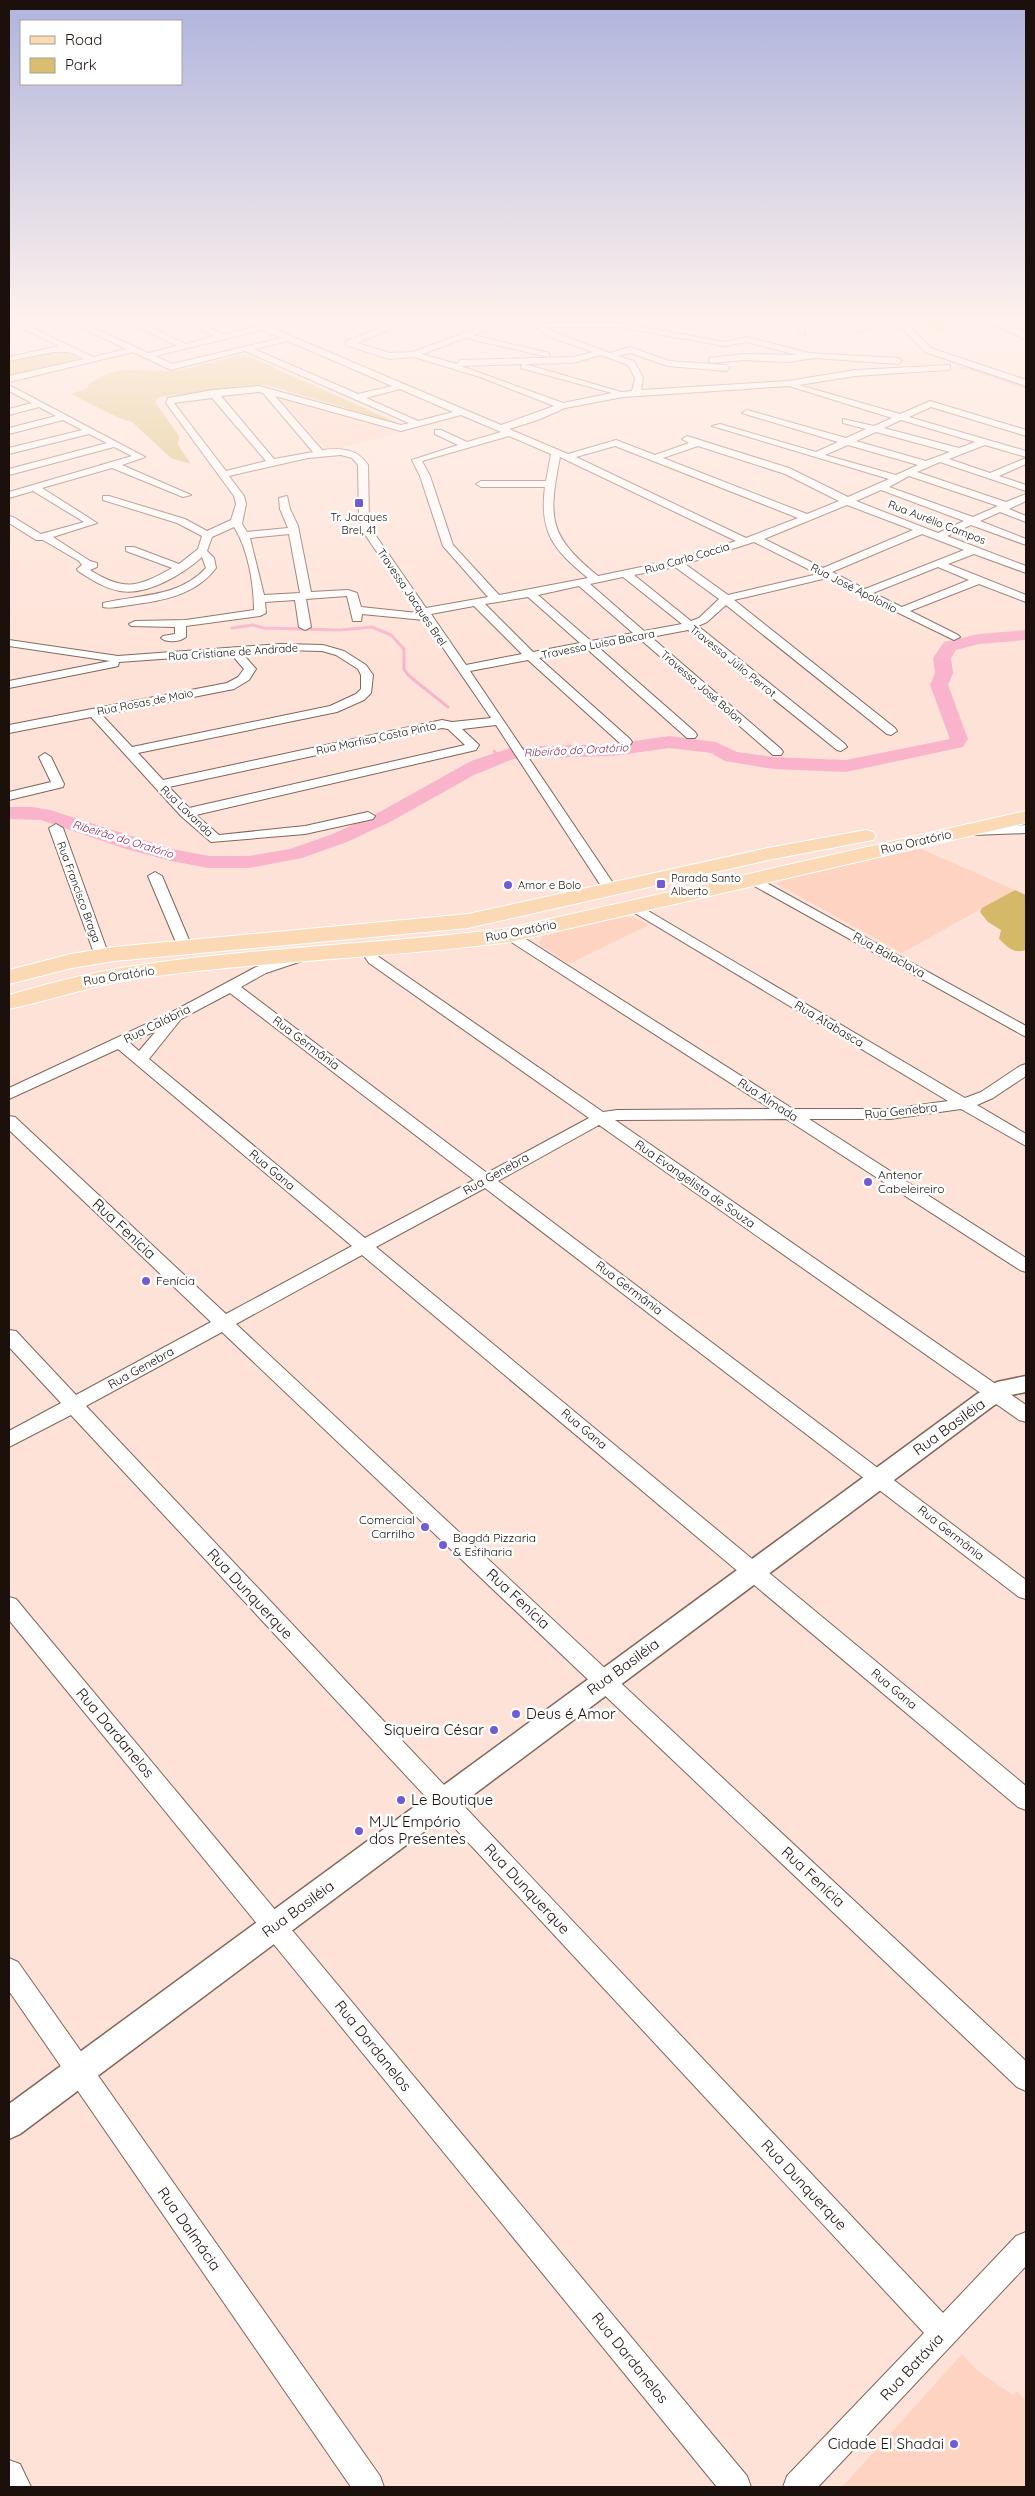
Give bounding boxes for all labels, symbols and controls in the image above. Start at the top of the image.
legend [20,20,182,85]
text: Road [65,30,102,49]
text: Park [65,55,97,74]
marker: Tr. Jacques Brel, 41 [353,497,365,509]
street label: Rua Aurélio Campos [886,497,988,547]
place label: Tr. Jacques Brel, 41 [330,510,388,537]
street label: Rua Carlo Coccia [643,539,731,577]
street label: Travessa Jacques Brel [374,546,450,648]
street label: Rua José Apolonio [808,560,900,616]
street label: Travessa Júlio Perrot [687,622,779,700]
street label: Travessa Luisa Bacara [540,626,656,662]
street label: Rua Cristiane de Andrade [168,640,298,664]
street label: Travessa José Bolon [658,647,746,727]
street label: Rua Rosas de Maio [96,686,195,718]
street label: Rua Marfisa Costa Pinto [315,718,438,758]
water label: Ribeirão do Oratório [523,740,630,760]
street label: Rua Lavanda [158,782,216,840]
water label: Ribeirão do Oratório [71,817,176,861]
street label: Rua Oratório [879,826,953,857]
street label: Rua Francisco Braga [54,840,104,944]
place label: Parada Santo Alberto [671,871,741,898]
place label: Amor e Bolo [518,878,581,892]
marker: Parada Santo Alberto [655,878,667,890]
marker: Amor e Bolo [502,879,514,891]
street label: Rua Oratório [484,916,558,945]
street label: Rua Balaclava [851,929,928,981]
street label: Rua Oratório [82,962,156,989]
street label: Rua Atabasca [792,997,867,1050]
street label: Rua Calábria [121,1001,193,1046]
street label: Rua Germânia [270,1013,343,1073]
street label: Rua Almada [735,1075,801,1125]
street label: Rua Genebra [864,1099,938,1122]
street label: Rua Evangelista de Souza [632,1136,758,1231]
street label: Rua Gana [246,1146,298,1193]
street label: Rua Genebra [460,1149,531,1198]
place label: Antenor Cabeleireiro [878,1167,944,1196]
marker: Antenor Cabeleireiro [862,1176,874,1188]
street label: Rua Fenícia [88,1194,160,1263]
street label: Rua Germânia [593,1258,666,1318]
place label: Fenícia [156,1273,195,1288]
marker: Fenícia [140,1275,152,1287]
street label: Rua Genebra [105,1343,176,1392]
street label: Rua Basiléia [909,1394,989,1459]
street label: Rua Gana [558,1405,610,1452]
street label: Rua Germânia [915,1502,987,1563]
place label: Comercial Carrilho [359,1512,415,1541]
marker: Comercial Carrilho [419,1521,431,1533]
place label: Bagdá Pizzaria & Esfiharia [453,1530,536,1559]
marker: Bagdá Pizzaria & Esfiharia [437,1539,449,1551]
street label: Rua Dunquerque [203,1544,297,1643]
street label: Rua Fenícia [482,1564,554,1633]
street label: Rua Basiléia [583,1634,663,1699]
street label: Rua Gana [868,1665,920,1712]
street label: Rua Dardanelos [72,1684,159,1782]
place label: Deus é Amor [526,1704,616,1723]
marker: Deus é Amor [510,1708,522,1720]
place label: Siqueira César [384,1720,484,1739]
marker: Siqueira César [488,1724,500,1736]
place label: Le Boutique [411,1790,493,1809]
marker: Le Boutique [395,1794,407,1806]
place label: MJL Empório dos Presentes [369,1812,466,1848]
marker: MJL Empório dos Presentes [353,1825,365,1837]
street label: Rua Dunquerque [480,1839,574,1938]
street label: Rua Fenícia [777,1842,849,1911]
street label: Rua Basiléia [258,1876,338,1941]
street label: Rua Dardanelos [331,1996,416,2095]
street label: Rua Dunquerque [757,2135,851,2234]
street label: Rua Dalmácia [154,2183,225,2274]
street label: Rua Dardanelos [588,2308,673,2407]
street label: Rua Batávia [876,2329,947,2404]
place label: Cidade El Shadai [828,2434,944,2453]
marker: Cidade El Shadai [948,2438,960,2450]

